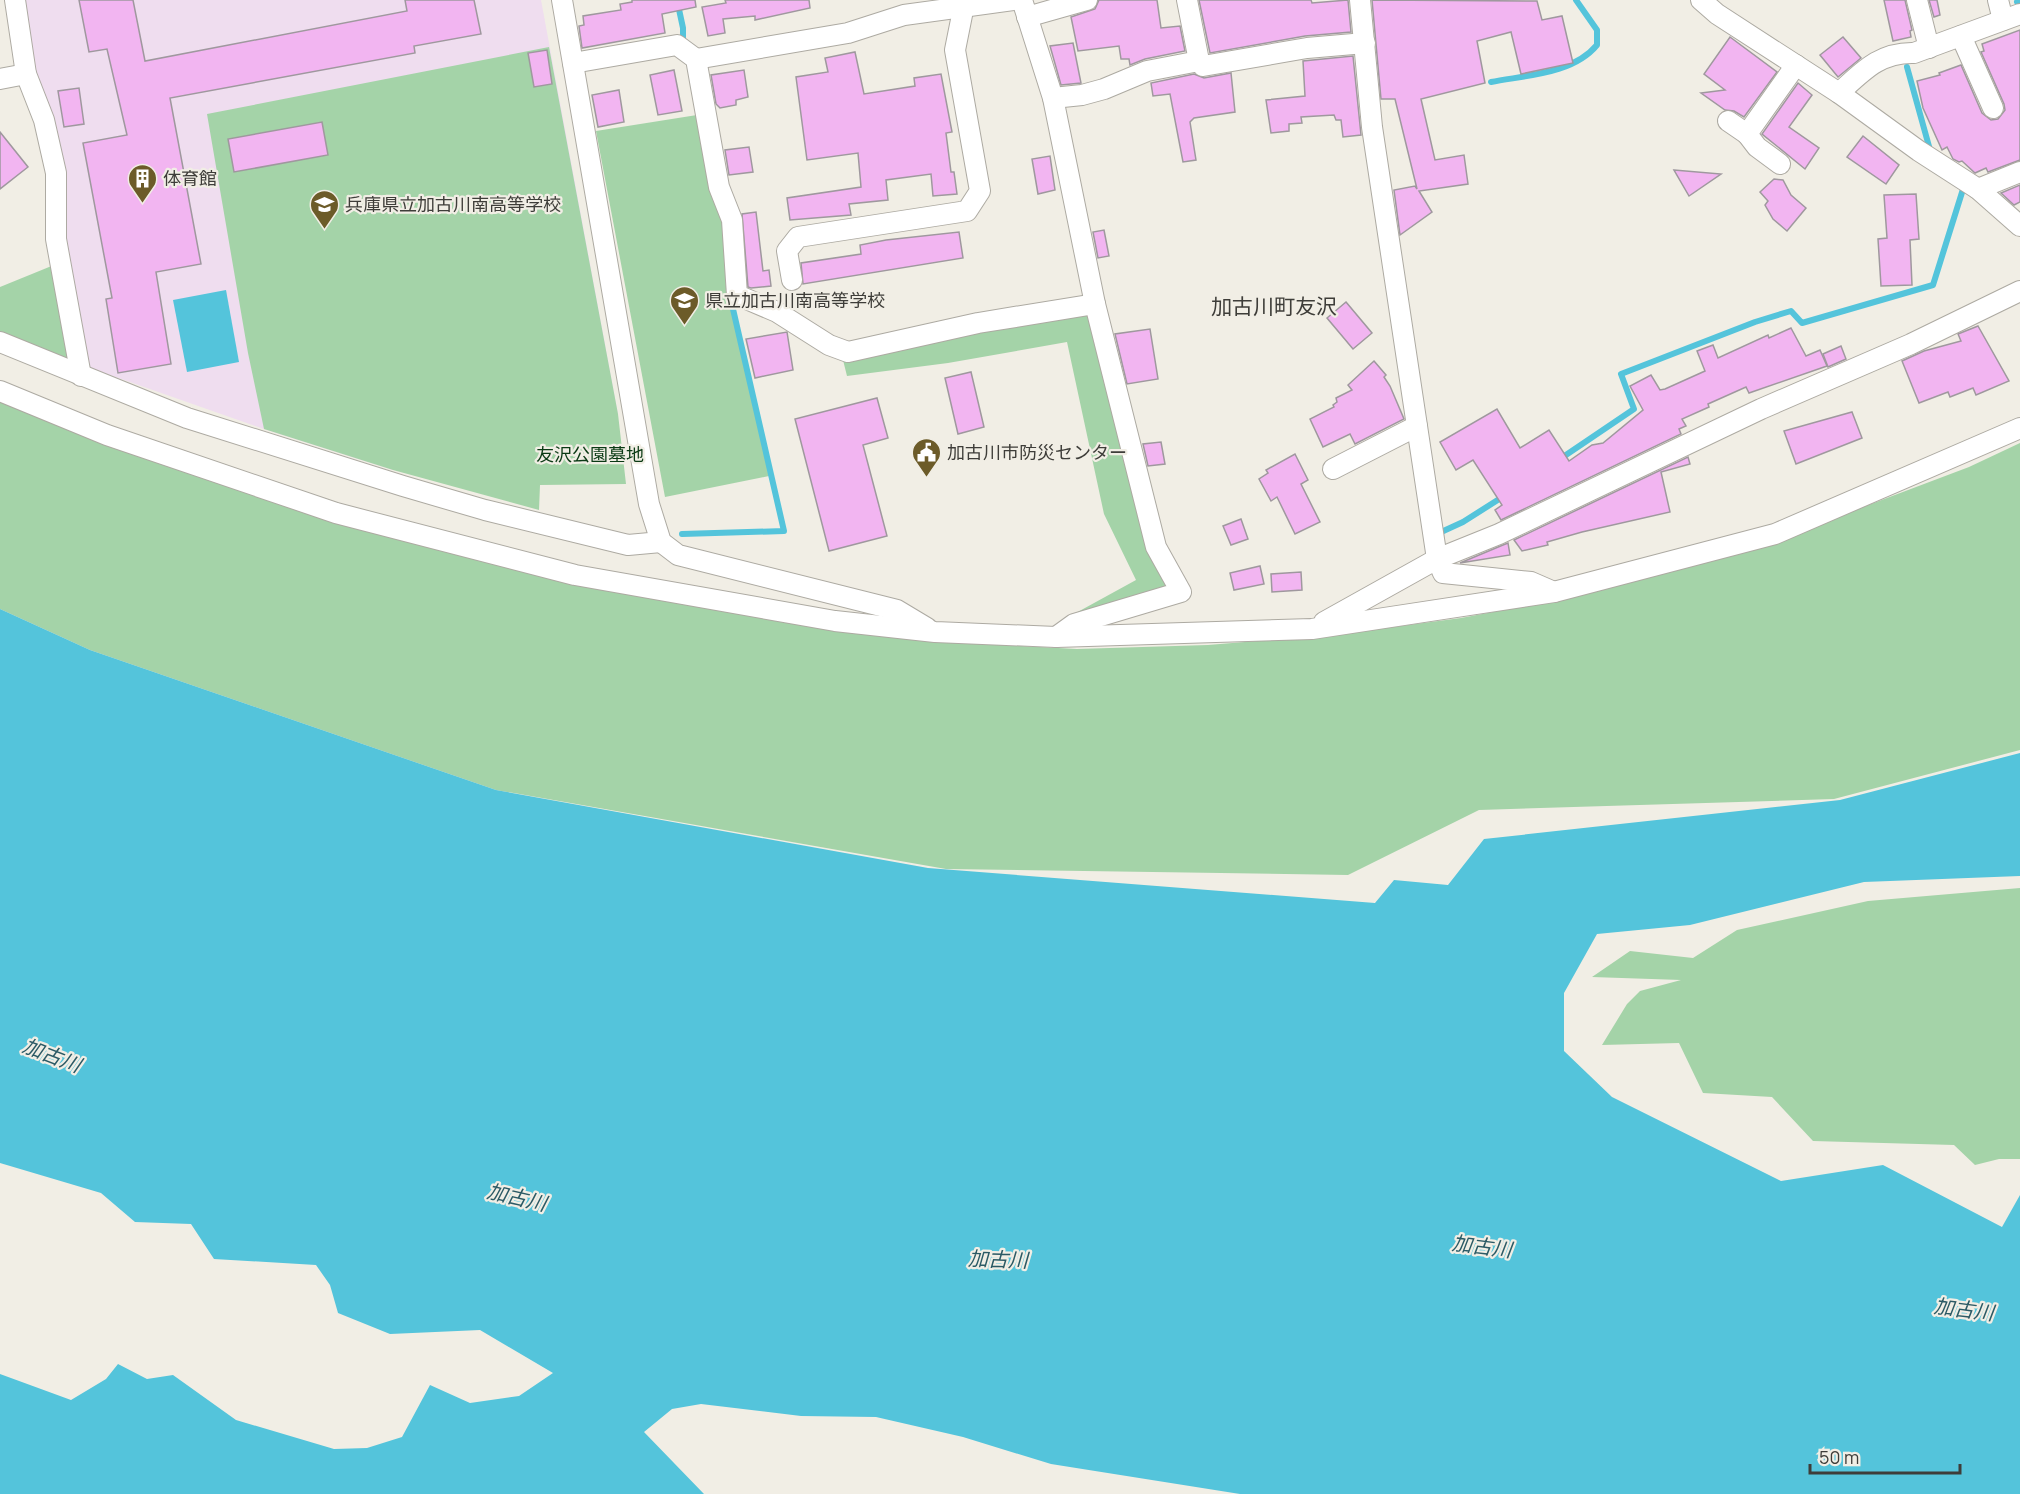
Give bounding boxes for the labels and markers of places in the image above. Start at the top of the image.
building icon: 体育館 [126,162,158,204]
place label: 体育館 [163,166,217,190]
school or university icon: 兵庫県立加古川南高等学校 [308,188,340,230]
place label: 兵庫県立加古川南高等学校 [345,192,561,216]
school or university icon: 県立加古川南高等学校 [668,284,700,326]
place label: 県立加古川南高等学校 [705,288,885,312]
public building icon: 加古川市防災センター [910,436,942,478]
place label: 加古川市防災センター [947,440,1127,464]

